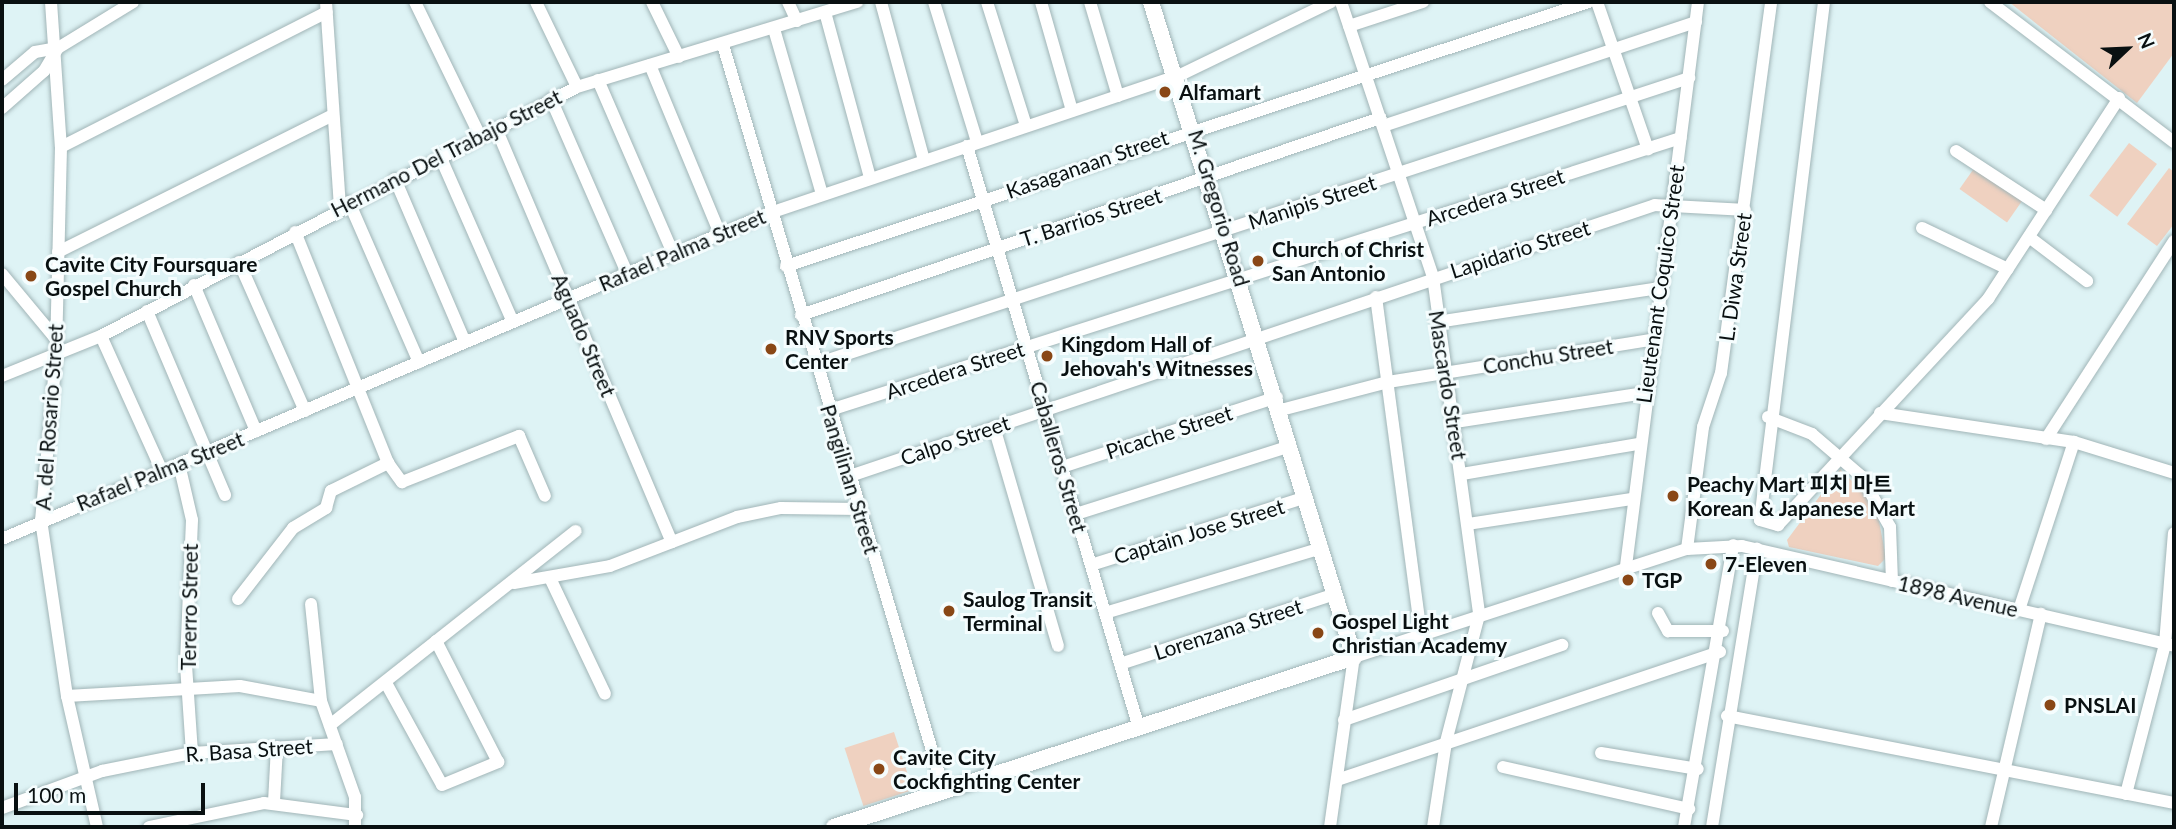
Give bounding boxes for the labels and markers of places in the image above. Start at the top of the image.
place label: Alfamart [1179,79,1261,105]
marker: Alfamart [1157,84,1173,100]
place label: Church of Christ San Antonio [1272,236,1425,286]
place label: Cavite City Foursquare Gospel Church [45,251,258,301]
marker: Church of Christ San Antonio [1250,253,1266,269]
marker: Cavite City Foursquare Gospel Church [23,268,39,284]
place label: RNV Sports Center [785,324,895,374]
place label: Kingdom Hall of Jehovah's Witnesses [1061,331,1253,381]
marker: RNV Sports Center [763,341,779,357]
marker: Kingdom Hall of Jehovah's Witnesses [1039,348,1055,364]
place label: Peachy Mart 피치 마트 Korean & Japanese Mart [1687,471,1916,521]
marker: Peachy Mart 피치 마트 Korean & Japanese Mart [1665,488,1681,504]
place label: 7-Eleven [1725,551,1807,577]
marker: 7-Eleven [1703,556,1719,572]
place label: TGP [1642,567,1682,593]
marker: TGP [1620,572,1636,588]
place label: Saulog Transit Terminal [963,586,1093,636]
marker: Saulog Transit Terminal [941,603,957,619]
place label: Gospel Light Christian Academy [1332,608,1508,658]
marker: Gospel Light Christian Academy [1310,625,1326,641]
place label: PNSLAI [2064,692,2136,718]
marker: PNSLAI [2042,697,2058,713]
place label: Cavite City Cockfighting Center [893,744,1080,794]
marker: Cavite City Cockfighting Center [871,761,887,777]

